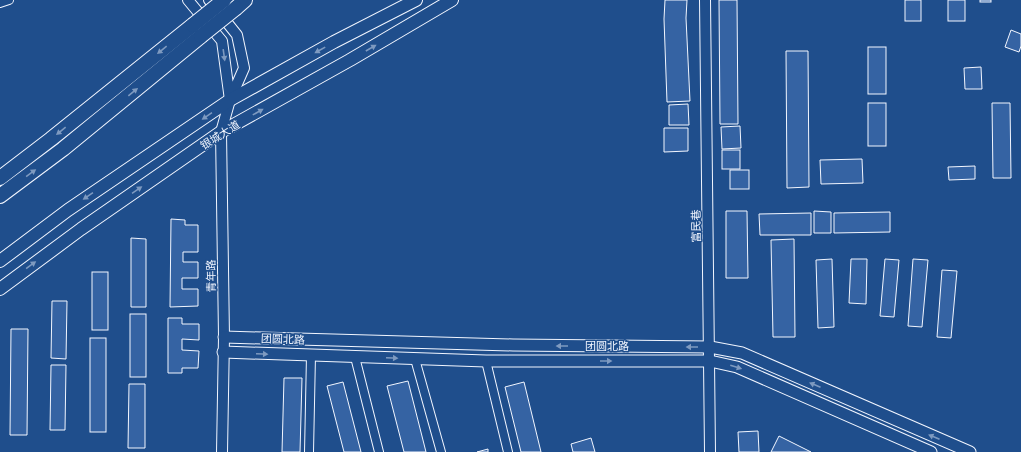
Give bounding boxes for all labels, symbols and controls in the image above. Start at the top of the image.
one-way arrow [365,44,377,51]
one-way arrow [157,45,168,54]
one-way arrow [314,47,326,54]
one-way arrow [221,49,227,61]
one-way arrow [128,88,139,96]
one-way arrow [252,108,264,115]
one-way arrow [202,112,213,119]
street label: 银城大道 [198,118,242,153]
one-way arrow [56,127,67,136]
one-way arrow [26,169,37,177]
one-way arrow [132,186,142,194]
one-way arrow [83,192,93,200]
street label: 富民巷 [690,209,703,243]
street label: 青年路 [205,259,218,293]
one-way arrow [26,261,37,270]
street label: 团圆北路 [261,332,305,347]
street label: 团圆北路 [585,340,629,353]
one-way arrow [555,343,568,349]
one-way arrow [685,344,698,350]
one-way arrow [256,350,268,357]
one-way arrow [386,355,399,361]
one-way arrow [600,358,613,364]
one-way arrow [730,364,742,370]
one-way arrow [809,382,820,388]
one-way arrow [928,433,940,440]

